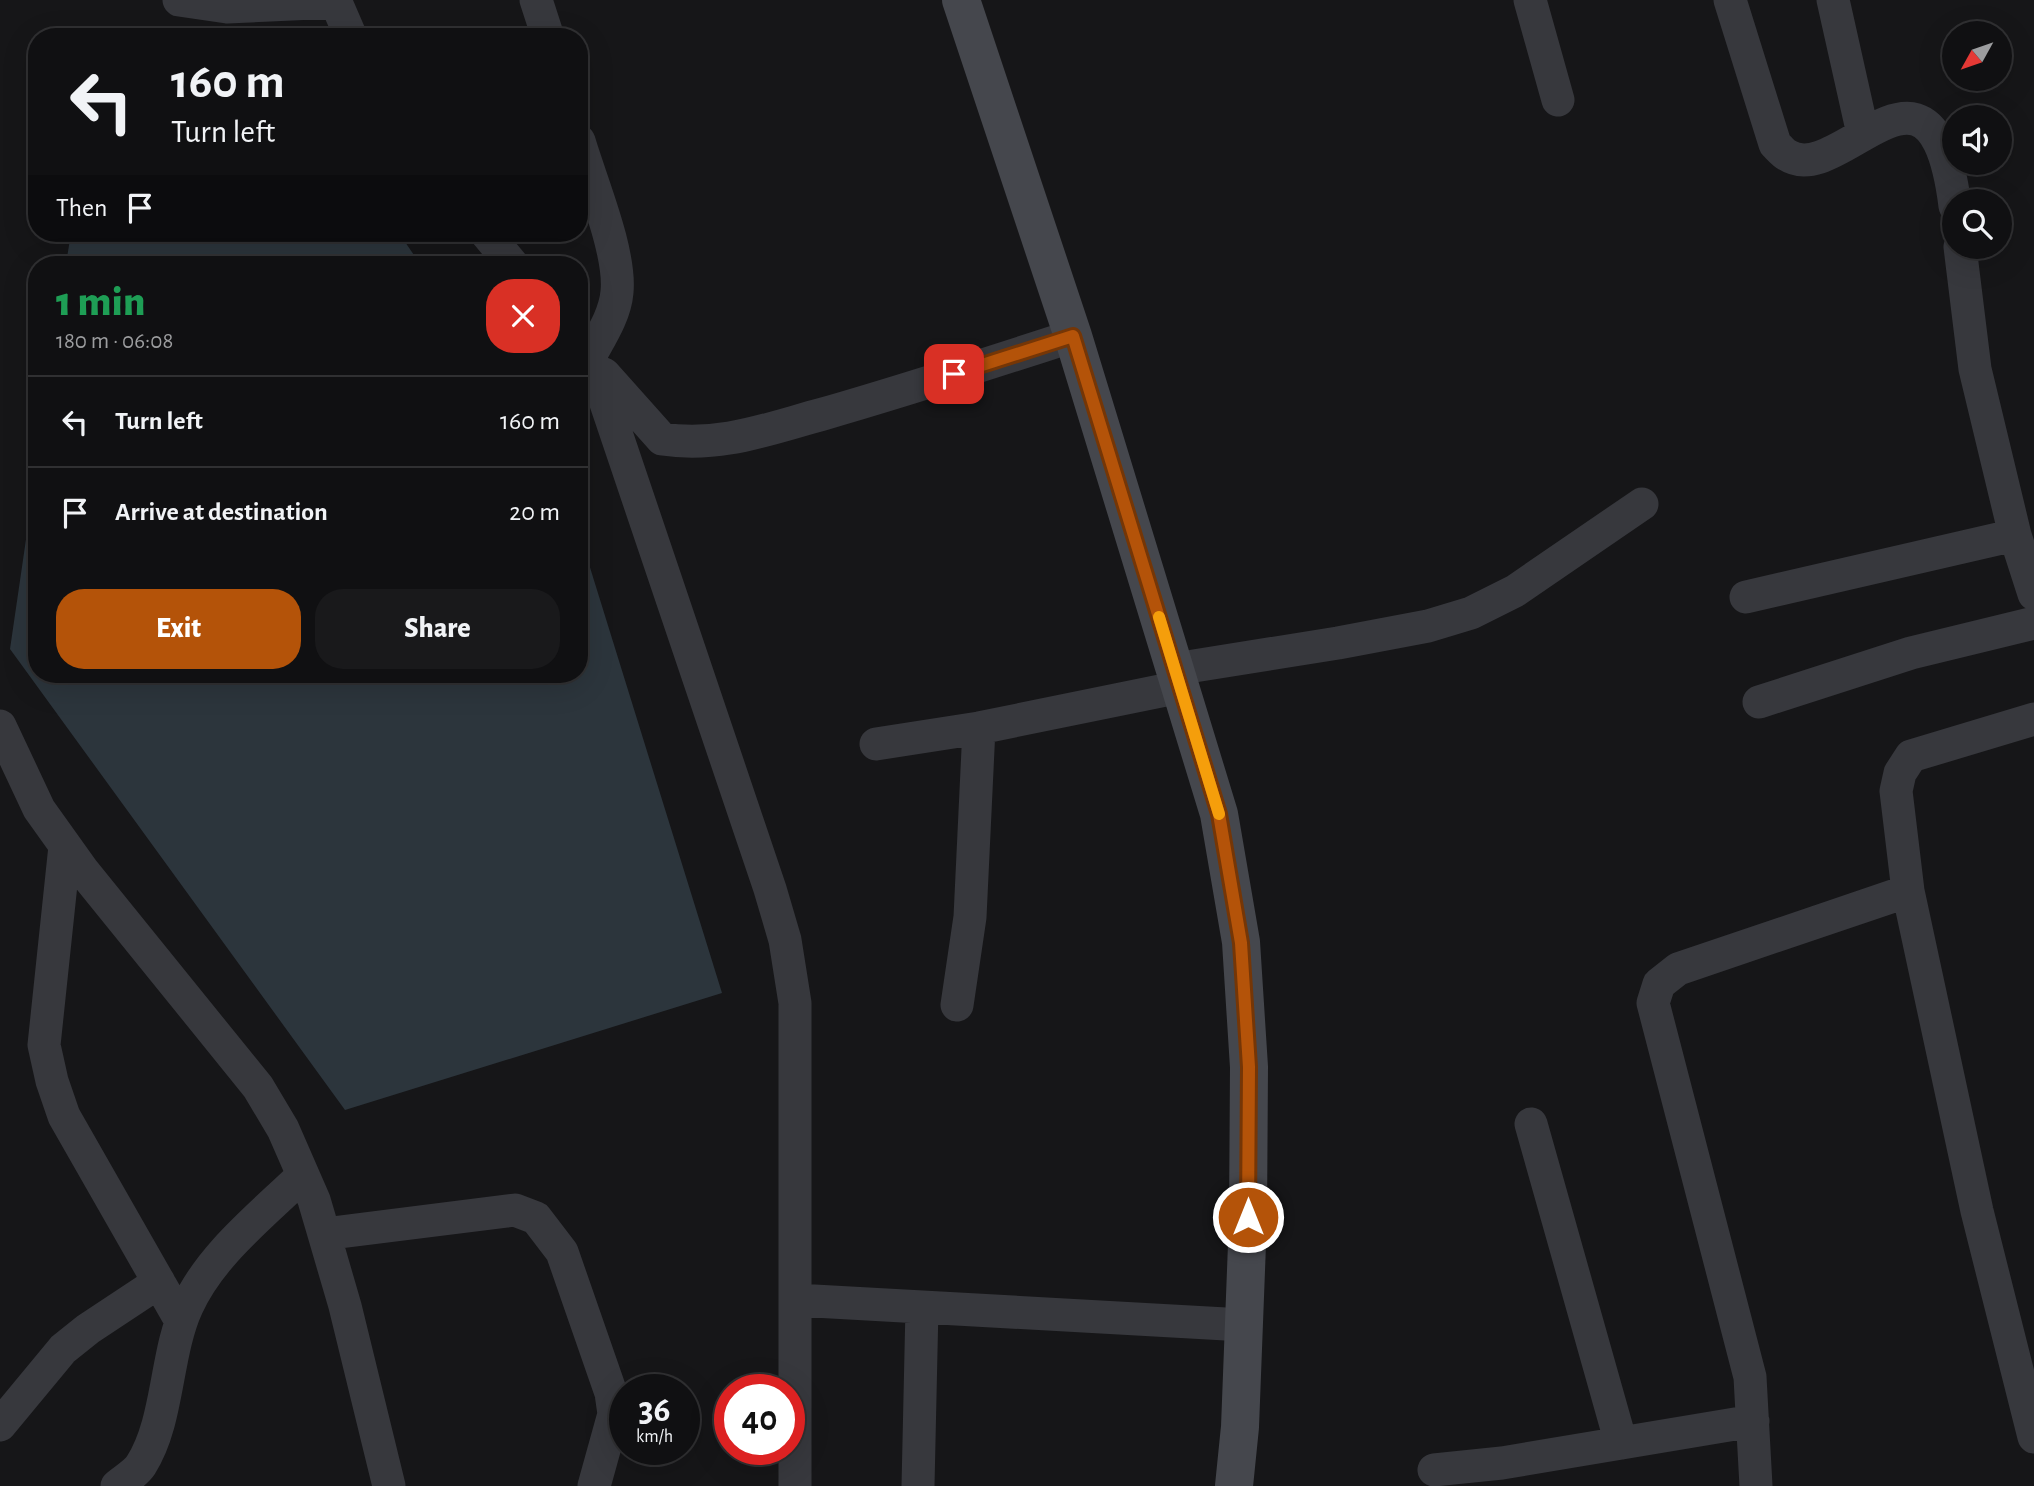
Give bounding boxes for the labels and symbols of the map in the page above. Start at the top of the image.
north arrow [1942,21,2012,91]
pin [924,344,984,404]
position arrow [1211,1180,1285,1254]
speed limit sign: 40 [714,1374,805,1465]

